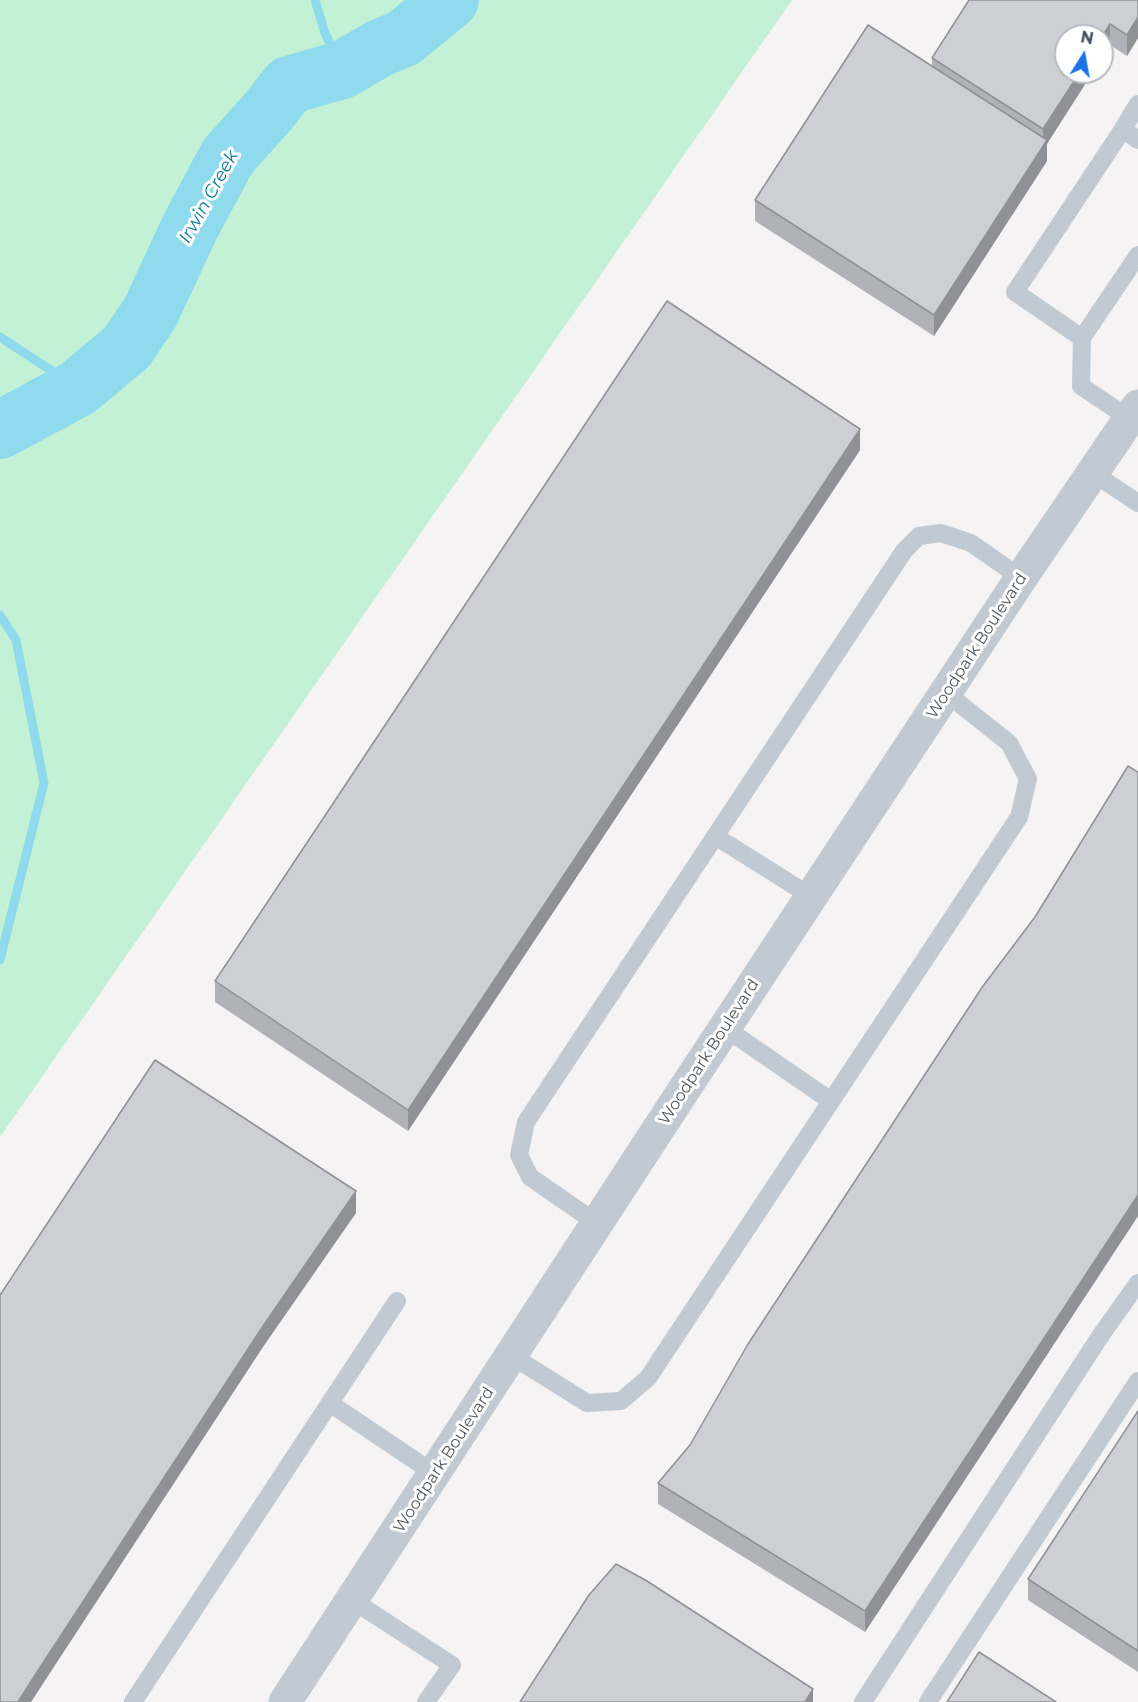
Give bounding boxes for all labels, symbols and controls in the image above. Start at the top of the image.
north arrow [1054,24,1114,84]
text: N [1079,27,1095,48]
water label: Irwin Creek [175,147,243,247]
street label: Woodpark Boulevard [923,570,1031,722]
street label: Woodpark Boulevard [655,976,763,1128]
street label: Woodpark Boulevard [390,1384,498,1536]

